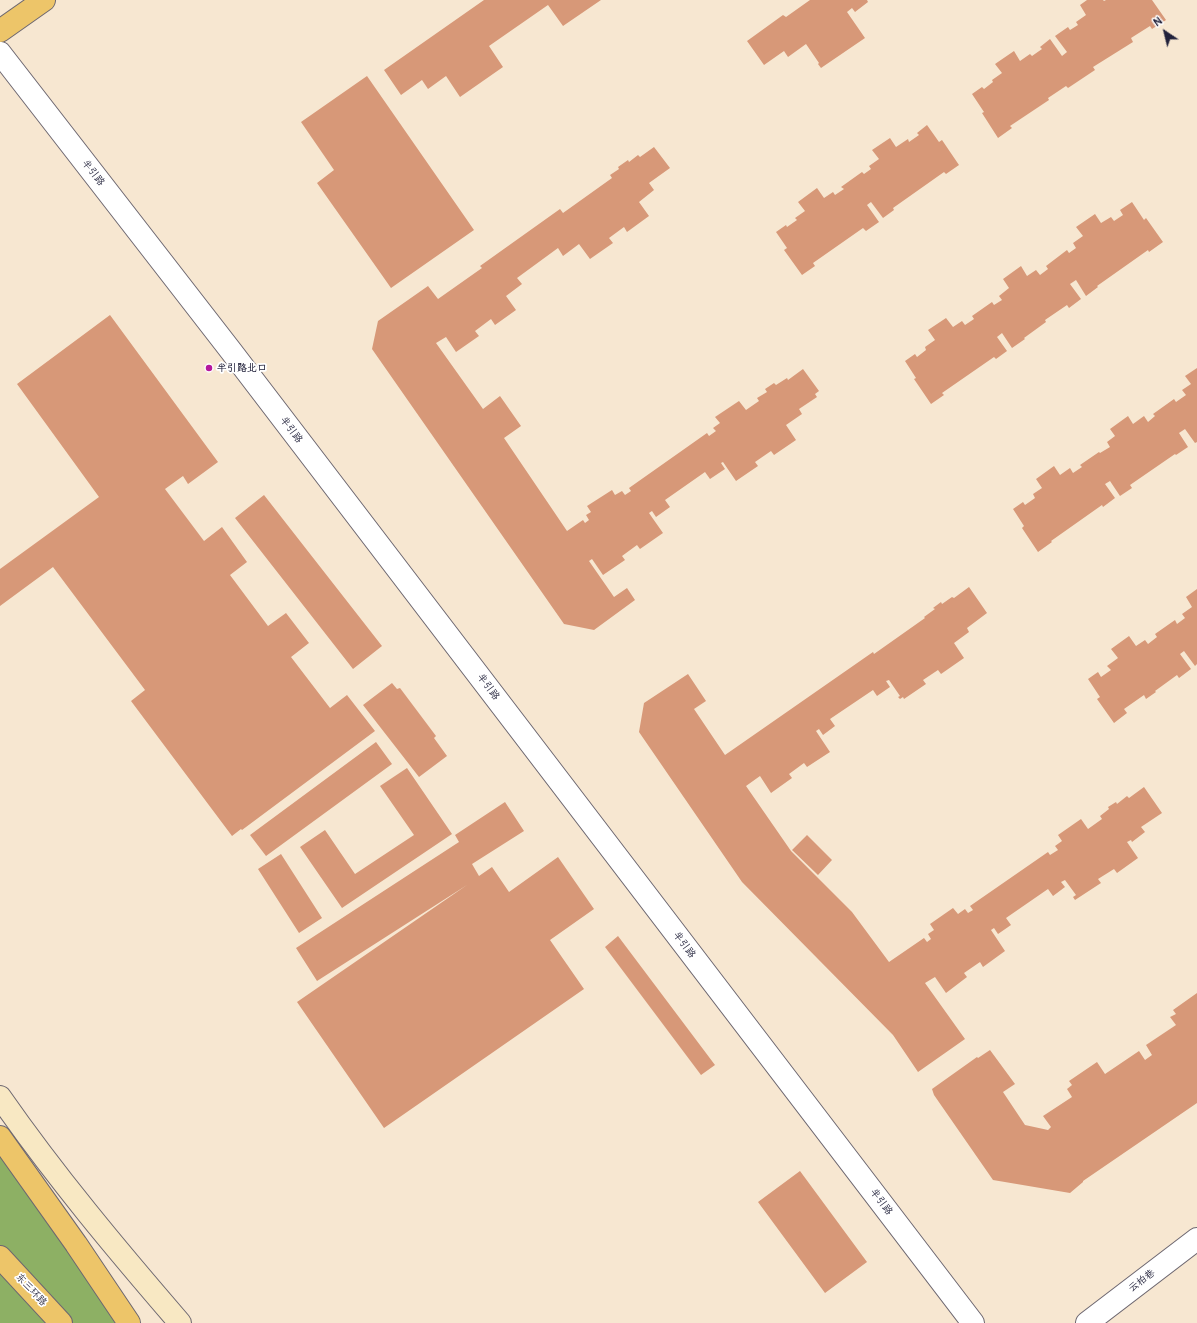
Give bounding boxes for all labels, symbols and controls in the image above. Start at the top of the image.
north arrow [1145,12,1185,52]
text: N [1151,14,1165,29]
street label: 半引路 [79,157,107,189]
place label: 半引路北口 [217,362,267,374]
marker: 半引路北口 [204,363,214,373]
street label: 半引路 [277,414,305,446]
street label: 半引路 [474,671,502,703]
street label: 半引路 [670,929,698,961]
street label: 半引路 [867,1186,895,1218]
street label: 云柏巷 [1126,1267,1158,1295]
street label: 东三环路 [13,1271,49,1309]

